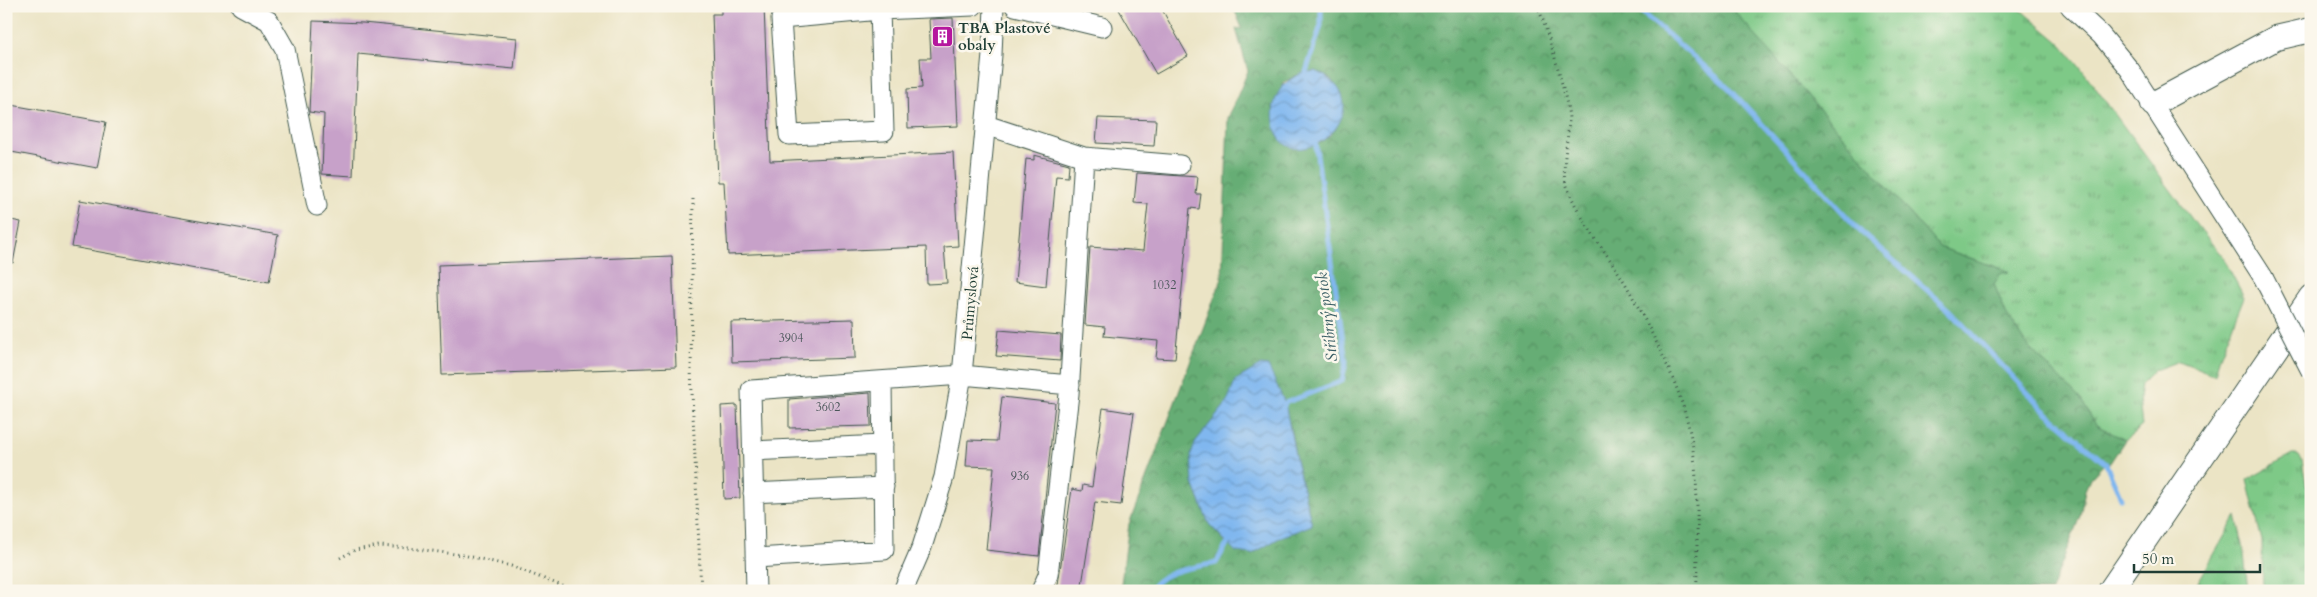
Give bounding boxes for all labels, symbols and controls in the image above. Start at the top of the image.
place label: TBA Plastové obaly [958,18,1051,55]
building icon: TBA Plastové obaly [930,25,954,49]
street label: Průmyslová [957,265,983,341]
water label: Stříbrný potok [1311,271,1343,363]
house number: 1032 [1152,277,1176,293]
house number: 3904 [779,330,803,346]
house number: 3602 [816,399,840,415]
house number: 936 [1011,468,1029,484]
scale bar [2134,542,2261,574]
text: 50 m [2142,549,2174,569]

